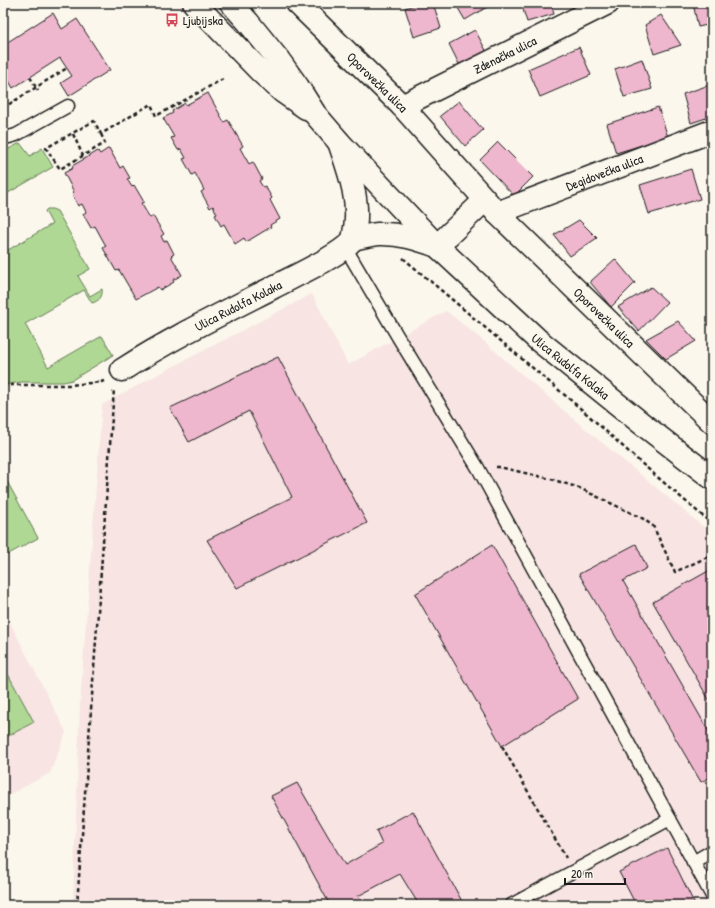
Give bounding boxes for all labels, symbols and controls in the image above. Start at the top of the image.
place label: Ljubijska [183,11,223,29]
bus stop icon: Ljubijska [164,12,180,28]
street label: Zdenačka ulica [470,31,539,78]
street label: Oporovečka ulica [343,48,412,116]
street label: Degidovečka ulica [563,149,646,195]
street label: Ulica Rudolfa Kolaka [191,276,285,335]
street label: Oporovečka ulica [570,283,639,351]
street label: Ulica Rudolfa Kolaka [527,329,613,403]
scale bar [565,860,625,886]
text: 20 m [571,865,593,882]

